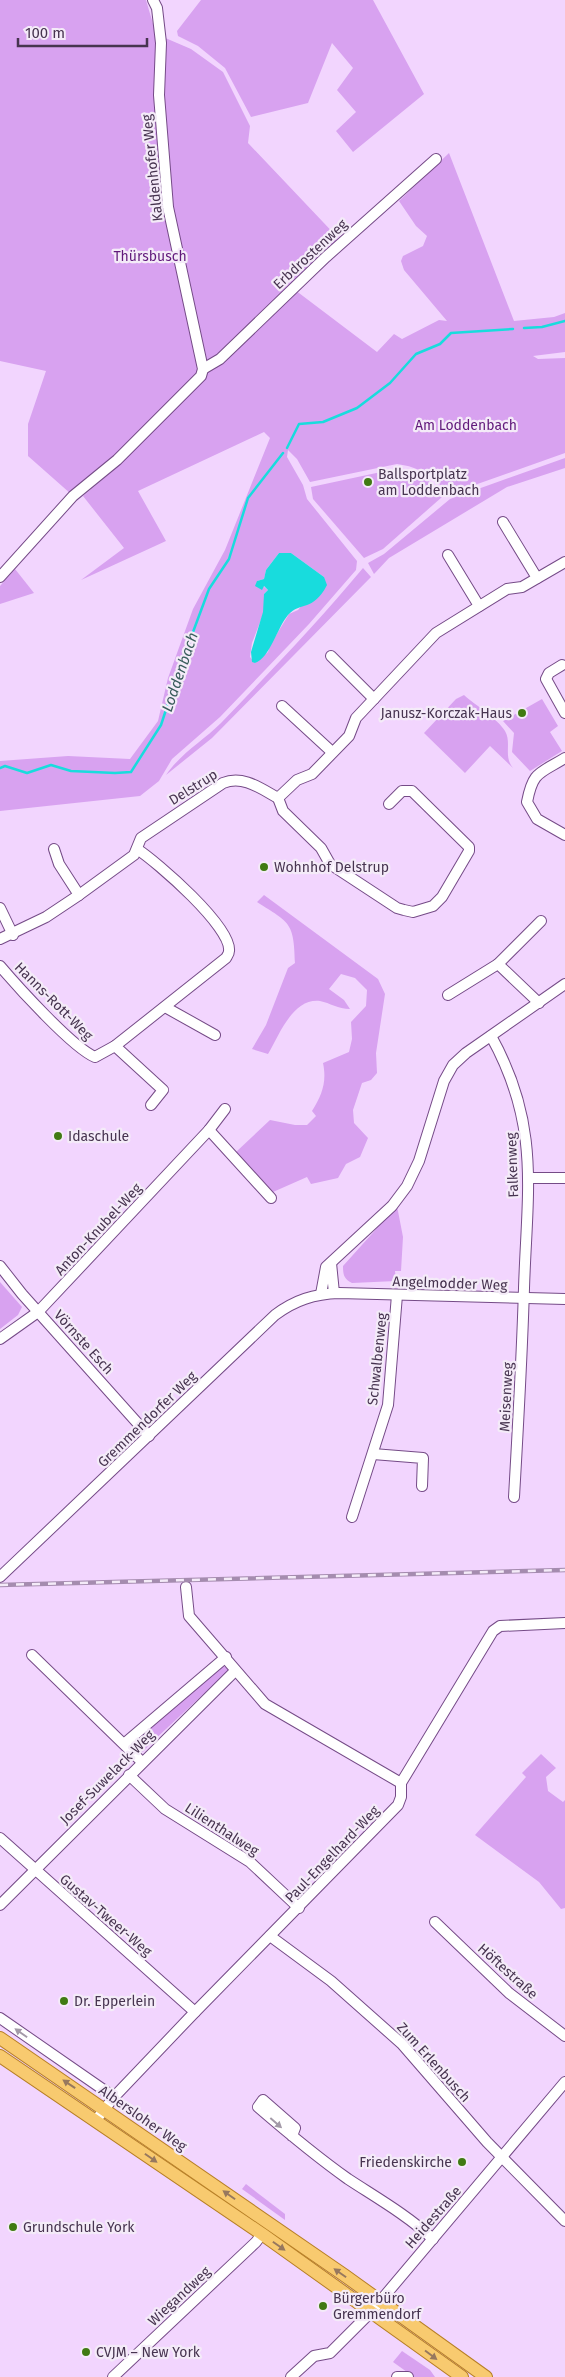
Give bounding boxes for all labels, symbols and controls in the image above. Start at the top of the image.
scale bar [18,15,146,47]
text: 100 m [25,24,65,42]
street label: Kaldenhofer Weg [138,113,167,222]
street label: Erbdrostenweg [270,215,351,293]
park label: Thürsbusch [113,248,187,265]
park label: Am Loddenbach [415,417,517,434]
place label: Ballsportplatz am Loddenbach [378,466,479,499]
marker: Ballsportplatz am Loddenbach [362,476,374,488]
water label: Loddenbach [158,630,202,714]
place label: Janusz-Korczak-Haus [380,705,512,722]
marker: Janusz-Korczak-Haus [516,707,528,719]
street label: Delstrup [166,766,221,809]
place label: Wohnhof Delstrup [274,859,389,876]
marker: Wohnhof Delstrup [258,861,270,873]
street label: Hanns-Rott-Weg [11,959,97,1044]
place label: Idaschule [68,1128,129,1145]
marker: Idaschule [52,1130,64,1142]
street label: Falkenweg [503,1131,522,1198]
street label: Anton-Knubel-Weg [51,1179,146,1279]
street label: Angelmodder Weg [392,1273,508,1294]
street label: Vörnste Esch [50,1307,117,1378]
street label: Schwalbenweg [364,1311,391,1406]
street label: Meisenweg [496,1361,517,1432]
street label: Gremmendorfer Weg [94,1367,201,1471]
street label: Josef-Suwelack-Weg [57,1726,159,1828]
street label: Lilienthalweg [182,1799,262,1860]
street label: Paul-Engelhard-Weg [282,1802,384,1906]
street label: Gustav-Tweer-Weg [56,1871,156,1961]
street label: Höftestraße [474,1940,541,2003]
place label: Dr. Epperlein [74,1993,155,2010]
marker: Dr. Epperlein [58,1995,70,2007]
street label: Zum Erlenbusch [393,2019,474,2106]
one-way arrow [14,2028,28,2038]
one-way arrow [62,2079,76,2089]
street label: Albersloher Weg [96,2082,190,2155]
one-way arrow [269,2117,282,2128]
one-way arrow [145,2153,158,2163]
place label: Friedenskirche [359,2154,452,2171]
marker: Friedenskirche [456,2156,468,2168]
street label: Heidestraße [402,2183,465,2252]
one-way arrow [222,2190,235,2200]
place label: Grundschule York [23,2219,135,2236]
marker: Grundschule York [7,2221,19,2233]
one-way arrow [272,2241,286,2251]
street label: Wiegandweg [145,2263,215,2330]
one-way arrow [334,2268,347,2278]
place label: Bürgerbüro Gremmendorf [333,2290,422,2323]
marker: Bürgerbüro Gremmendorf [317,2300,329,2312]
place label: CVJM – New York [96,2344,201,2361]
marker: CVJM – New York [80,2346,92,2358]
one-way arrow [424,2350,438,2360]

